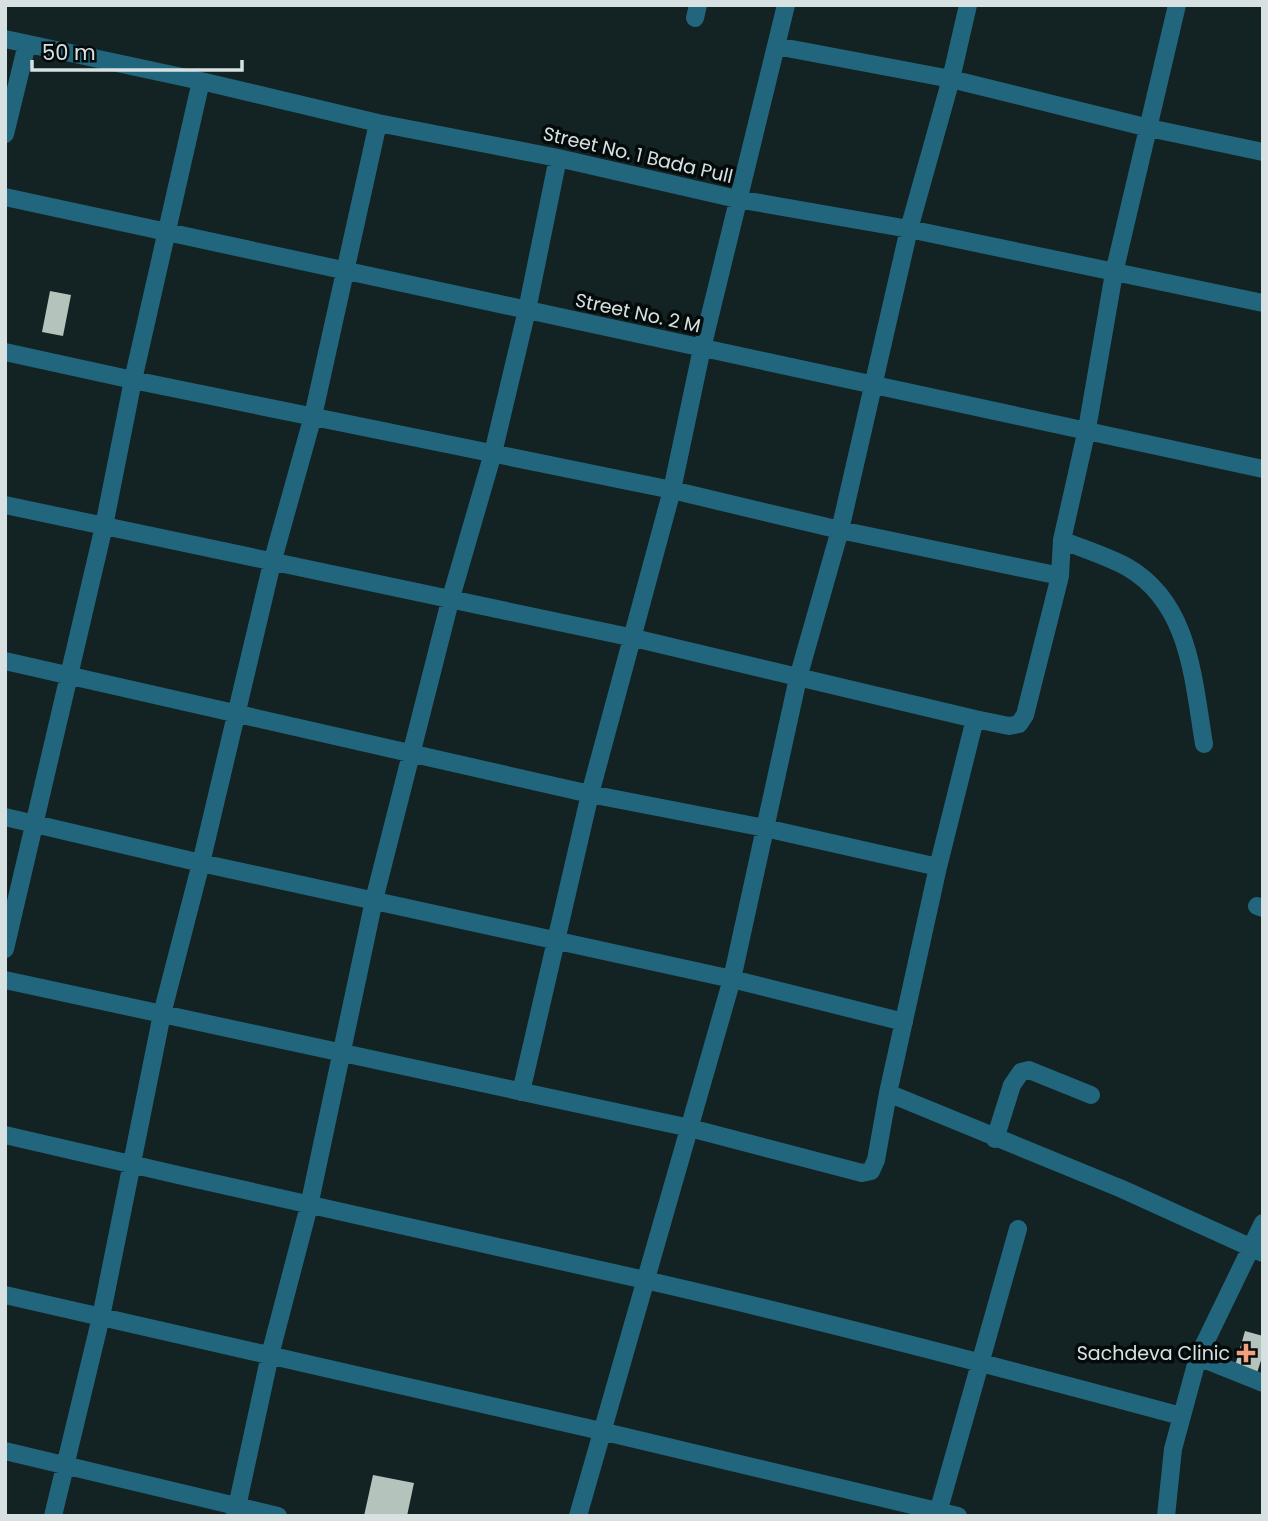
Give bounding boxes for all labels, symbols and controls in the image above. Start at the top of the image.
scale bar [32,28,242,72]
text: 50 m [42,38,96,67]
street label: Street No. 1 Bada Pull [540,120,736,190]
street label: Street No. 2 M [573,287,703,339]
place label: Sachdeva Clinic [1077,1340,1230,1367]
marker: Sachdeva Clinic [1236,1343,1256,1363]

